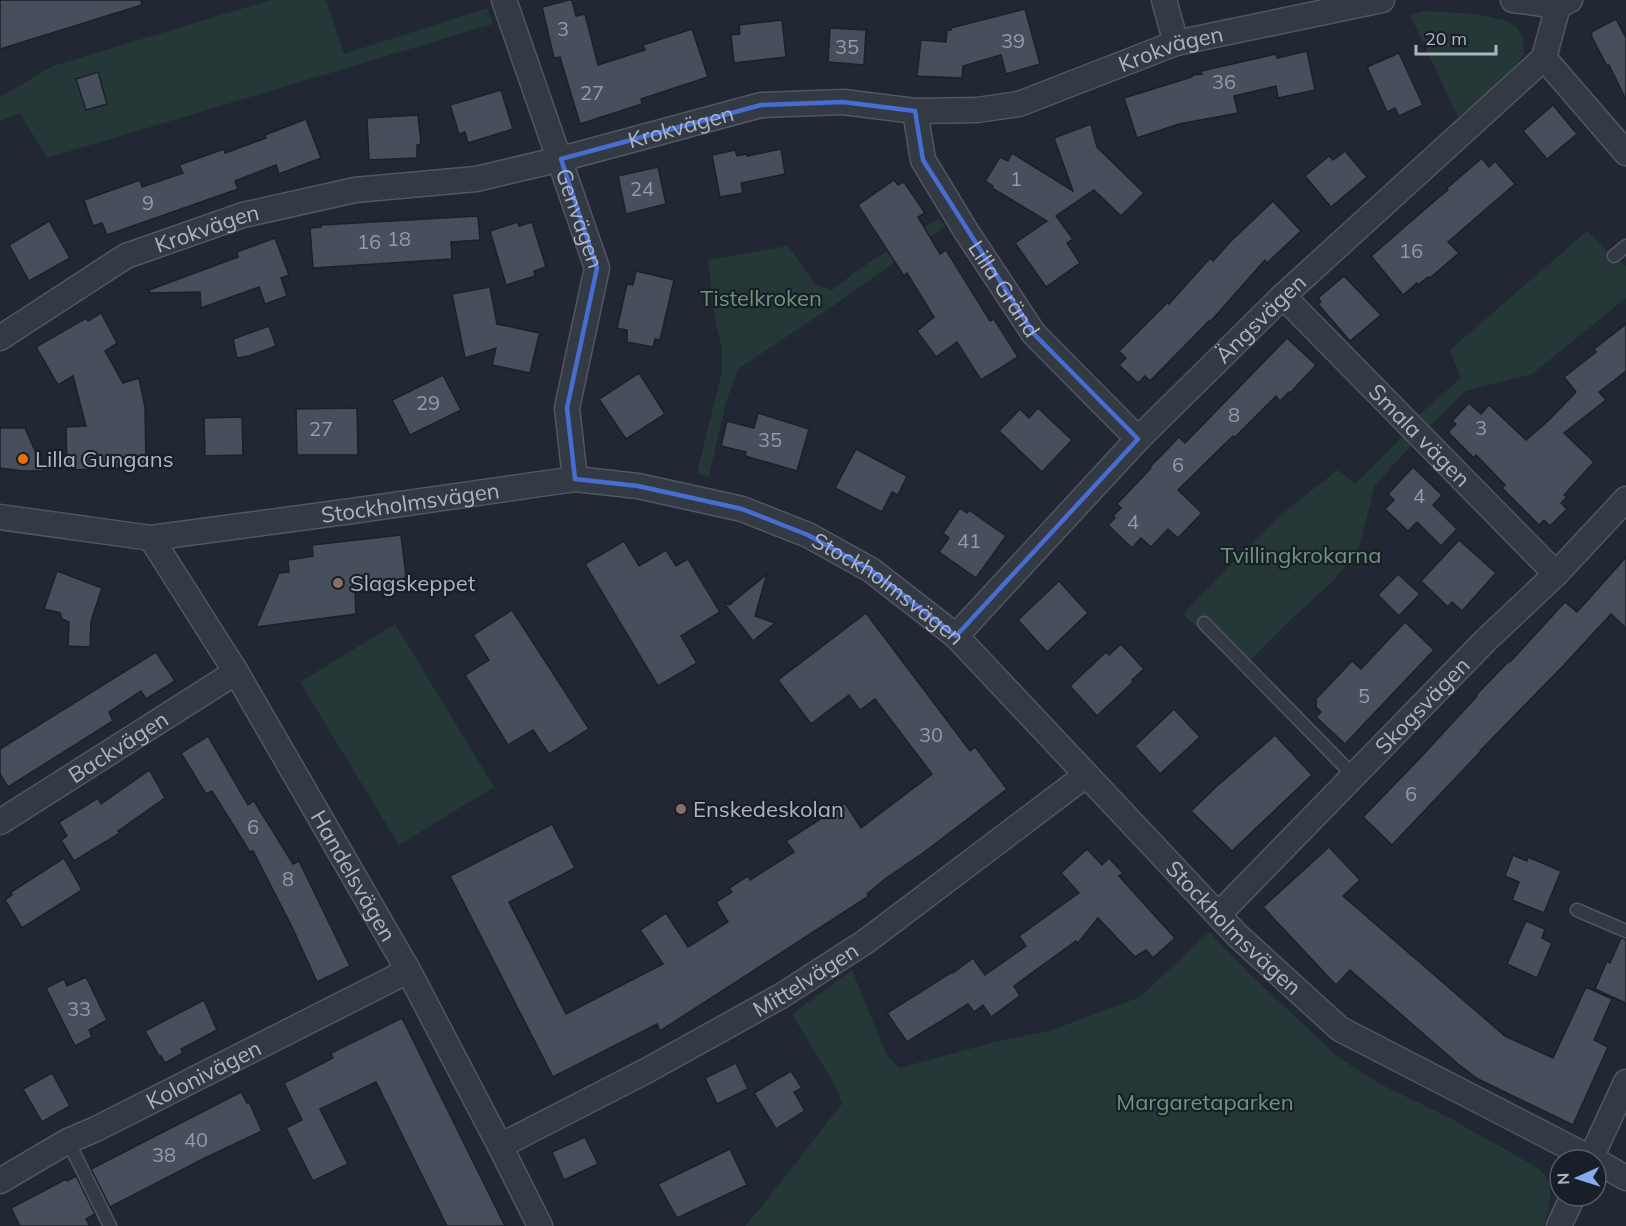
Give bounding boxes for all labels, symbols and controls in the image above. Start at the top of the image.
house number: 3 [557,16,569,41]
scale bar [1416,18,1496,56]
street label: Krokvägen [1114,20,1226,78]
text: 20 m [1425,27,1467,50]
house number: 39 [1001,28,1025,53]
house number: 35 [835,34,859,59]
house number: 36 [1212,69,1236,94]
house number: 27 [580,80,604,105]
street label: Krokvägen [625,99,737,154]
street label: Genvägen [549,165,610,272]
house number: 1 [1010,166,1022,191]
house number: 24 [630,176,654,201]
house number: 9 [142,190,154,215]
street label: Krokvägen [151,198,262,259]
house number: 18 [387,226,411,251]
house number: 16 [357,229,381,254]
street label: Lilla Gränd [962,235,1046,343]
house number: 16 [1399,238,1423,263]
street label: Ängsvägen [1209,268,1312,369]
park label: Tistelkroken [700,284,822,312]
street label: Smala vägen [1363,378,1476,493]
house number: 29 [416,390,440,415]
house number: 8 [1228,402,1240,427]
house number: 3 [1475,415,1487,440]
house number: 27 [309,416,333,441]
house number: 35 [758,427,782,452]
place label: Lilla Gungans [35,445,174,473]
marker: Lilla Gungans [16,452,30,466]
house number: 6 [1172,452,1184,477]
street label: Stockholmsvägen [319,476,501,529]
house number: 4 [1413,483,1425,508]
house number: 4 [1127,509,1139,534]
street label: Stockholmsvägen [807,526,971,651]
house number: 41 [957,528,981,553]
park label: Tvillingkrokarna [1221,541,1381,569]
place label: Slagskeppet [350,569,476,597]
marker: Slagskeppet [331,576,345,590]
street label: Skogsvägen [1369,651,1476,760]
house number: 5 [1358,683,1370,708]
street label: Backvägen [63,705,173,789]
house number: 30 [919,722,943,747]
house number: 6 [1405,781,1417,806]
place label: Enskedeskolan [693,795,844,823]
marker: Enskedeskolan [674,802,688,816]
street label: Handelsvägen [305,805,403,947]
house number: 6 [247,814,259,839]
street label: Stockholmsvägen [1160,854,1307,1001]
house number: 8 [282,866,294,891]
street label: Mittelvägen [748,936,864,1023]
house number: 33 [67,996,91,1021]
street label: Kolonivägen [141,1034,266,1115]
park label: Margaretaparken [1116,1088,1294,1116]
house number: 40 [184,1127,208,1152]
house number: 38 [152,1142,176,1167]
north arrow [1548,1148,1608,1208]
text: N [1553,1172,1573,1185]

